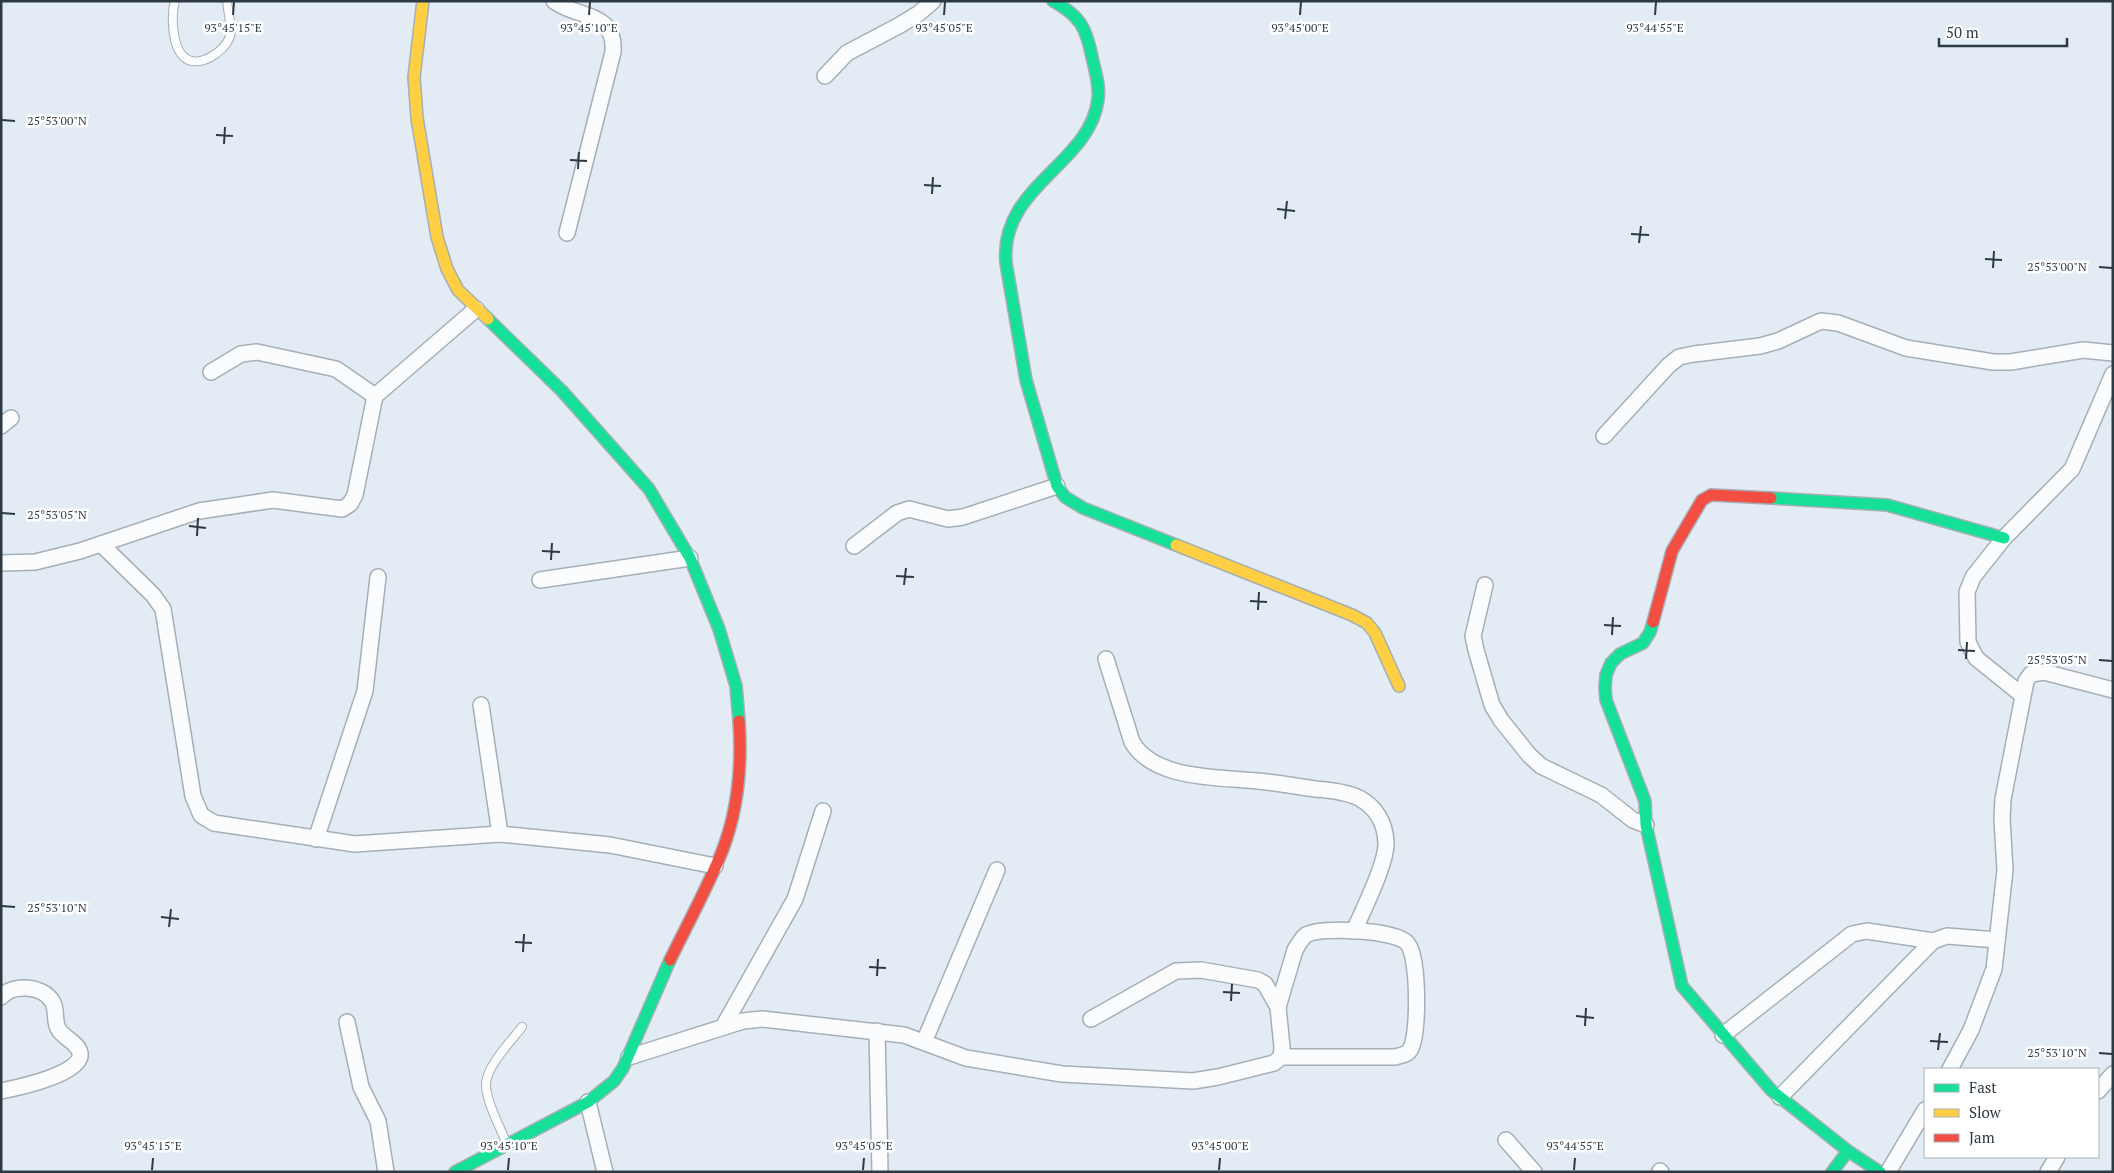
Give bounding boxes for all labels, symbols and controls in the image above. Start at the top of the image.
scale bar [1939,15,2066,47]
text: 93°45'15"E [204,20,262,35]
text: 93°45'10"E [560,20,618,35]
text: 93°45'05"E [915,20,973,35]
text: 93°45'00"E [1271,20,1329,35]
text: 93°44'55"E [1626,20,1684,35]
text: 50 m [1946,22,1979,42]
text: 25°53'00"N [27,113,87,128]
text: 25°53'00"N [2027,259,2087,274]
text: 25°53'05"N [27,507,87,522]
text: 25°53'05"N [2027,652,2087,667]
text: 25°53'10"N [27,900,87,915]
text: 25°53'10"N [2027,1045,2087,1060]
legend [1924,1068,2099,1158]
text: Fast [1969,1077,1997,1097]
text: Slow [1969,1102,2002,1122]
text: Jam [1969,1127,1995,1147]
text: 93°45'15"E [124,1138,182,1153]
text: 93°45'10"E [480,1138,538,1153]
text: 93°45'05"E [835,1138,893,1153]
text: 93°45'00"E [1191,1138,1249,1153]
text: 93°44'55"E [1546,1138,1604,1153]

